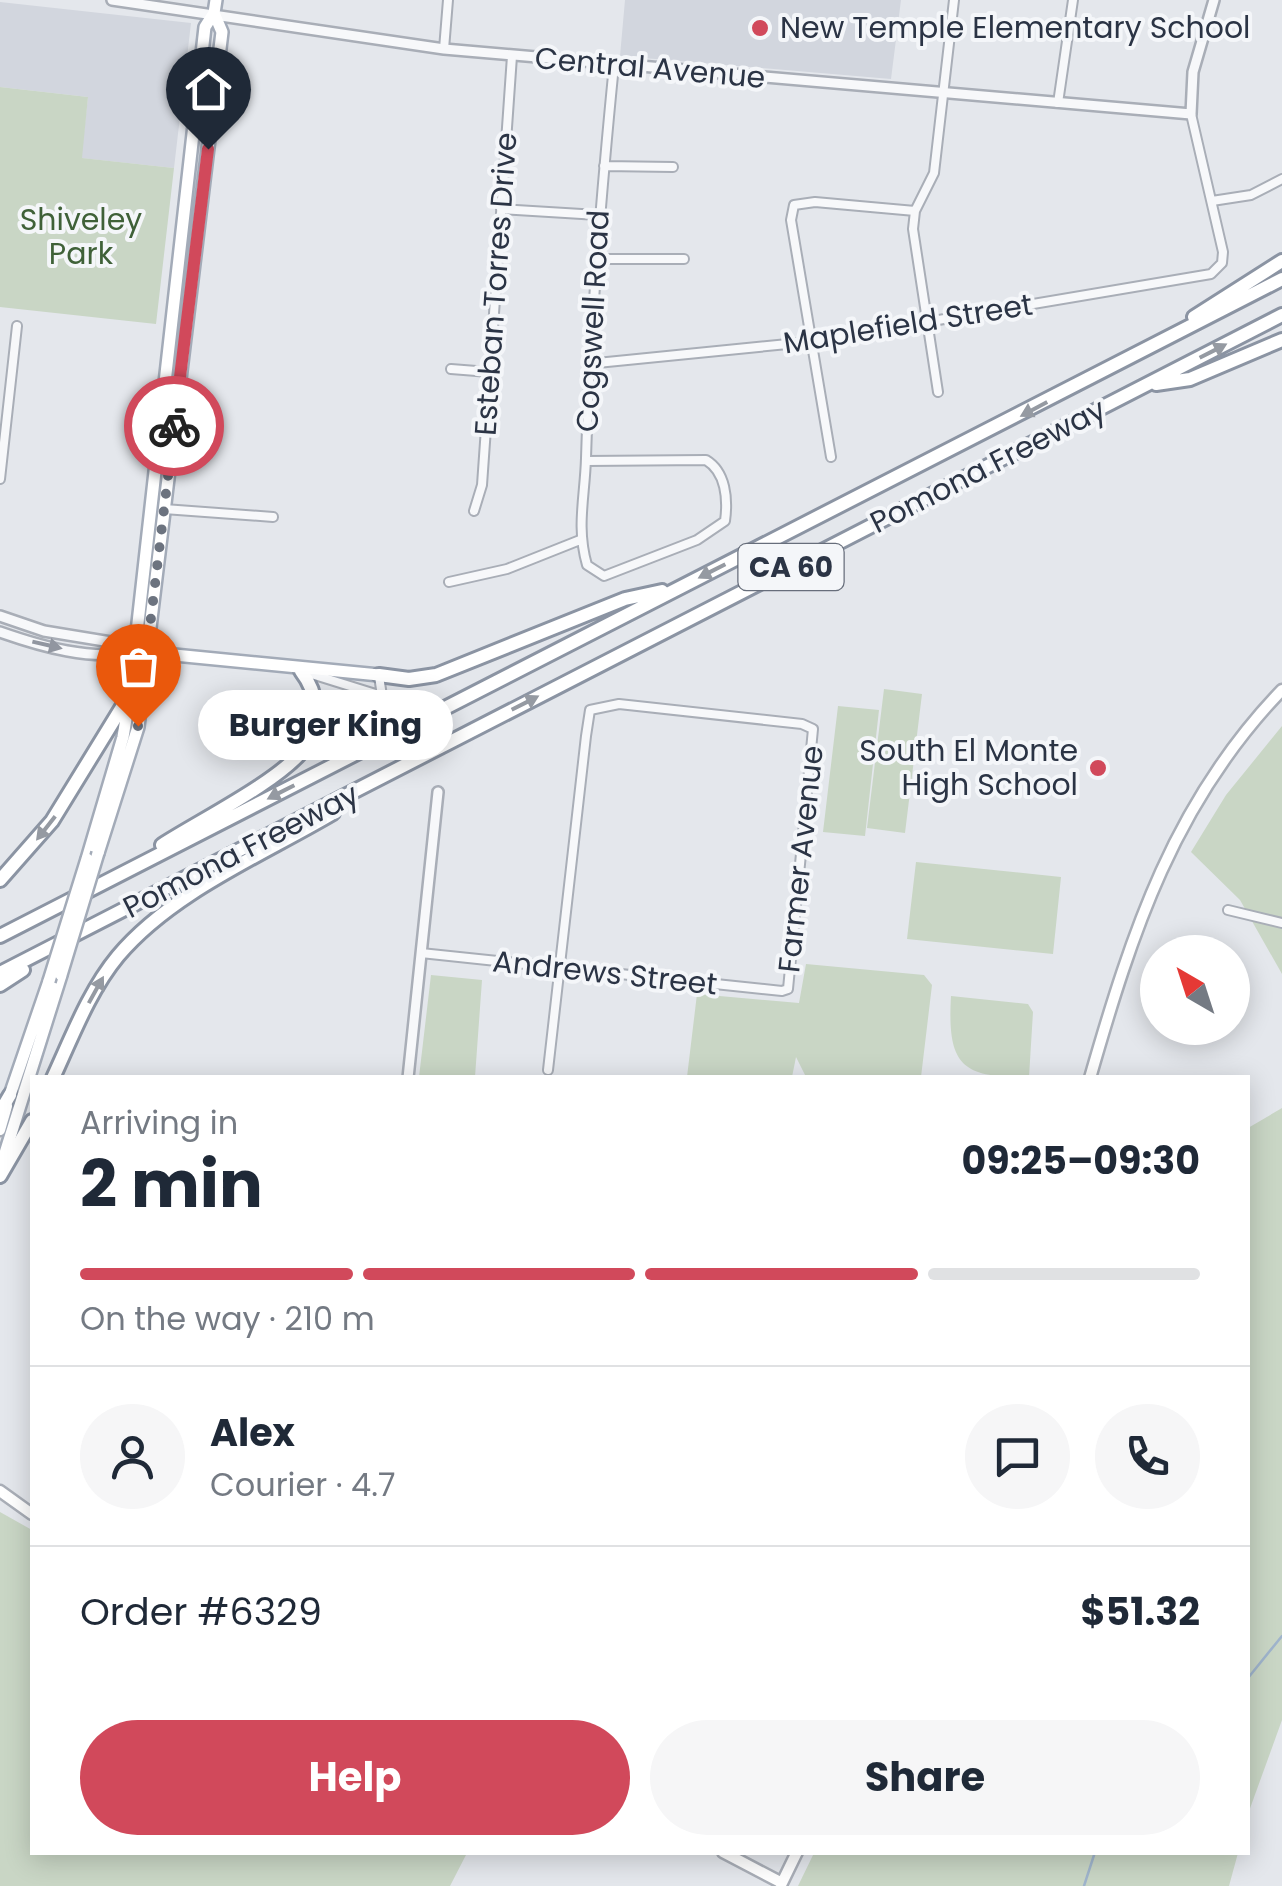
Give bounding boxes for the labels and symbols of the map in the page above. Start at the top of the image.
place label: New Temple Elementary School [780,6,1250,49]
marker: New Temple Elementary School [749,17,771,39]
street label: Central Avenue [533,36,767,99]
pin [166,47,251,150]
street label: Esteban Torres Drive [463,131,528,437]
park label: Shiveley Park [20,198,142,275]
street label: Cogswell Road [565,209,620,433]
street label: Maplefield Street [780,283,1036,364]
one-way arrow [1199,343,1228,360]
courier [124,376,224,476]
street label: Pomona Freeway [862,387,1113,544]
one-way arrow [1019,400,1048,417]
road number: CA 60 [738,544,844,590]
one-way arrow [697,562,726,579]
pin [96,624,181,727]
one-way arrow [32,638,63,653]
callout: Burger King [198,691,453,761]
one-way arrow [510,695,539,712]
place label: South El Monte High School [859,729,1078,806]
street label: Farmer Avenue [767,743,834,975]
marker: South El Monte High School [1087,757,1109,779]
street label: Pomona Freeway [115,772,366,929]
one-way arrow [267,783,296,800]
one-way arrow [36,814,57,840]
north arrow [1140,935,1250,1045]
street label: Andrews Street [491,939,719,1006]
one-way arrow [87,976,105,1004]

